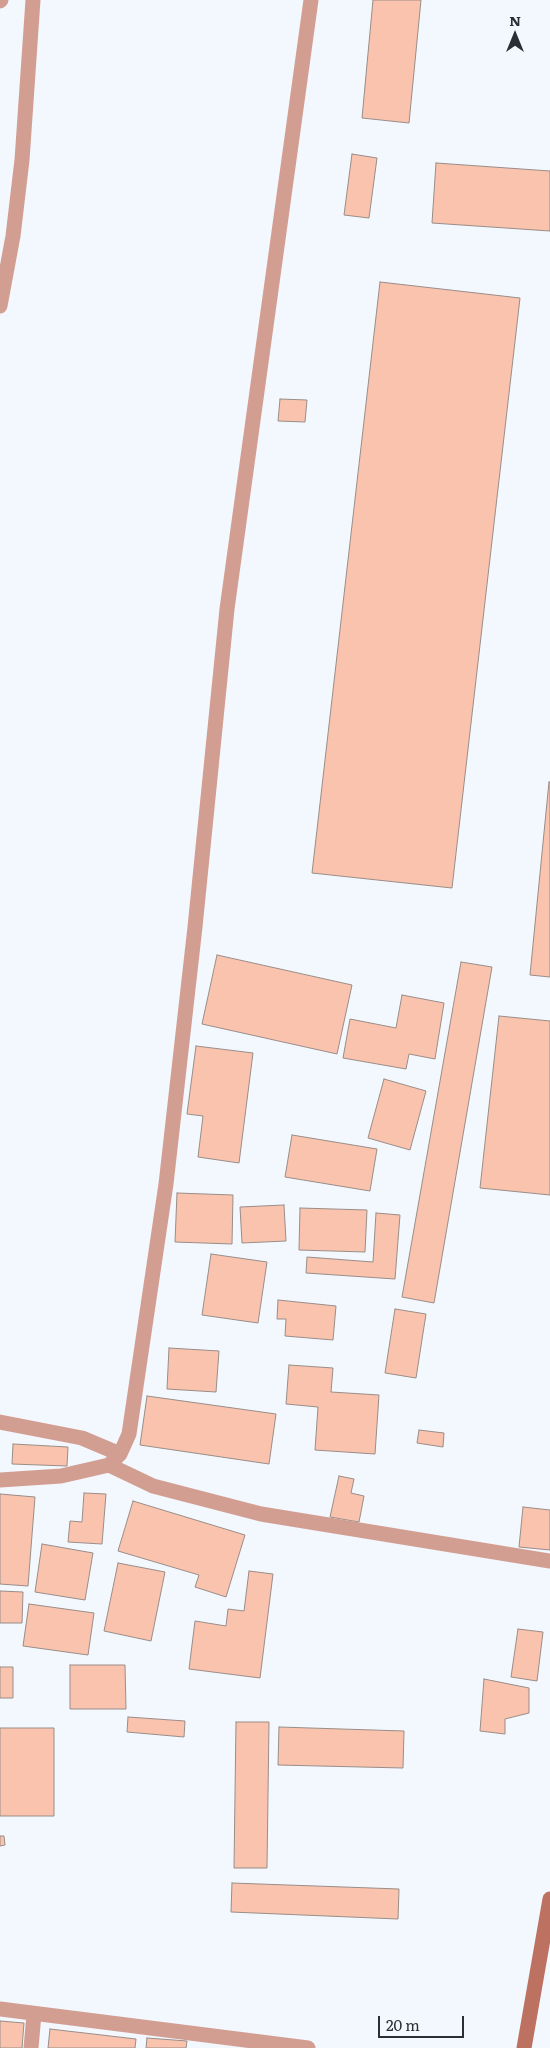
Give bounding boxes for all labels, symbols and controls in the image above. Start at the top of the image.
north arrow [490,10,540,60]
text: N [509,10,521,30]
scale bar [380,2006,466,2038]
text: 20 m [386,2013,420,2036]

